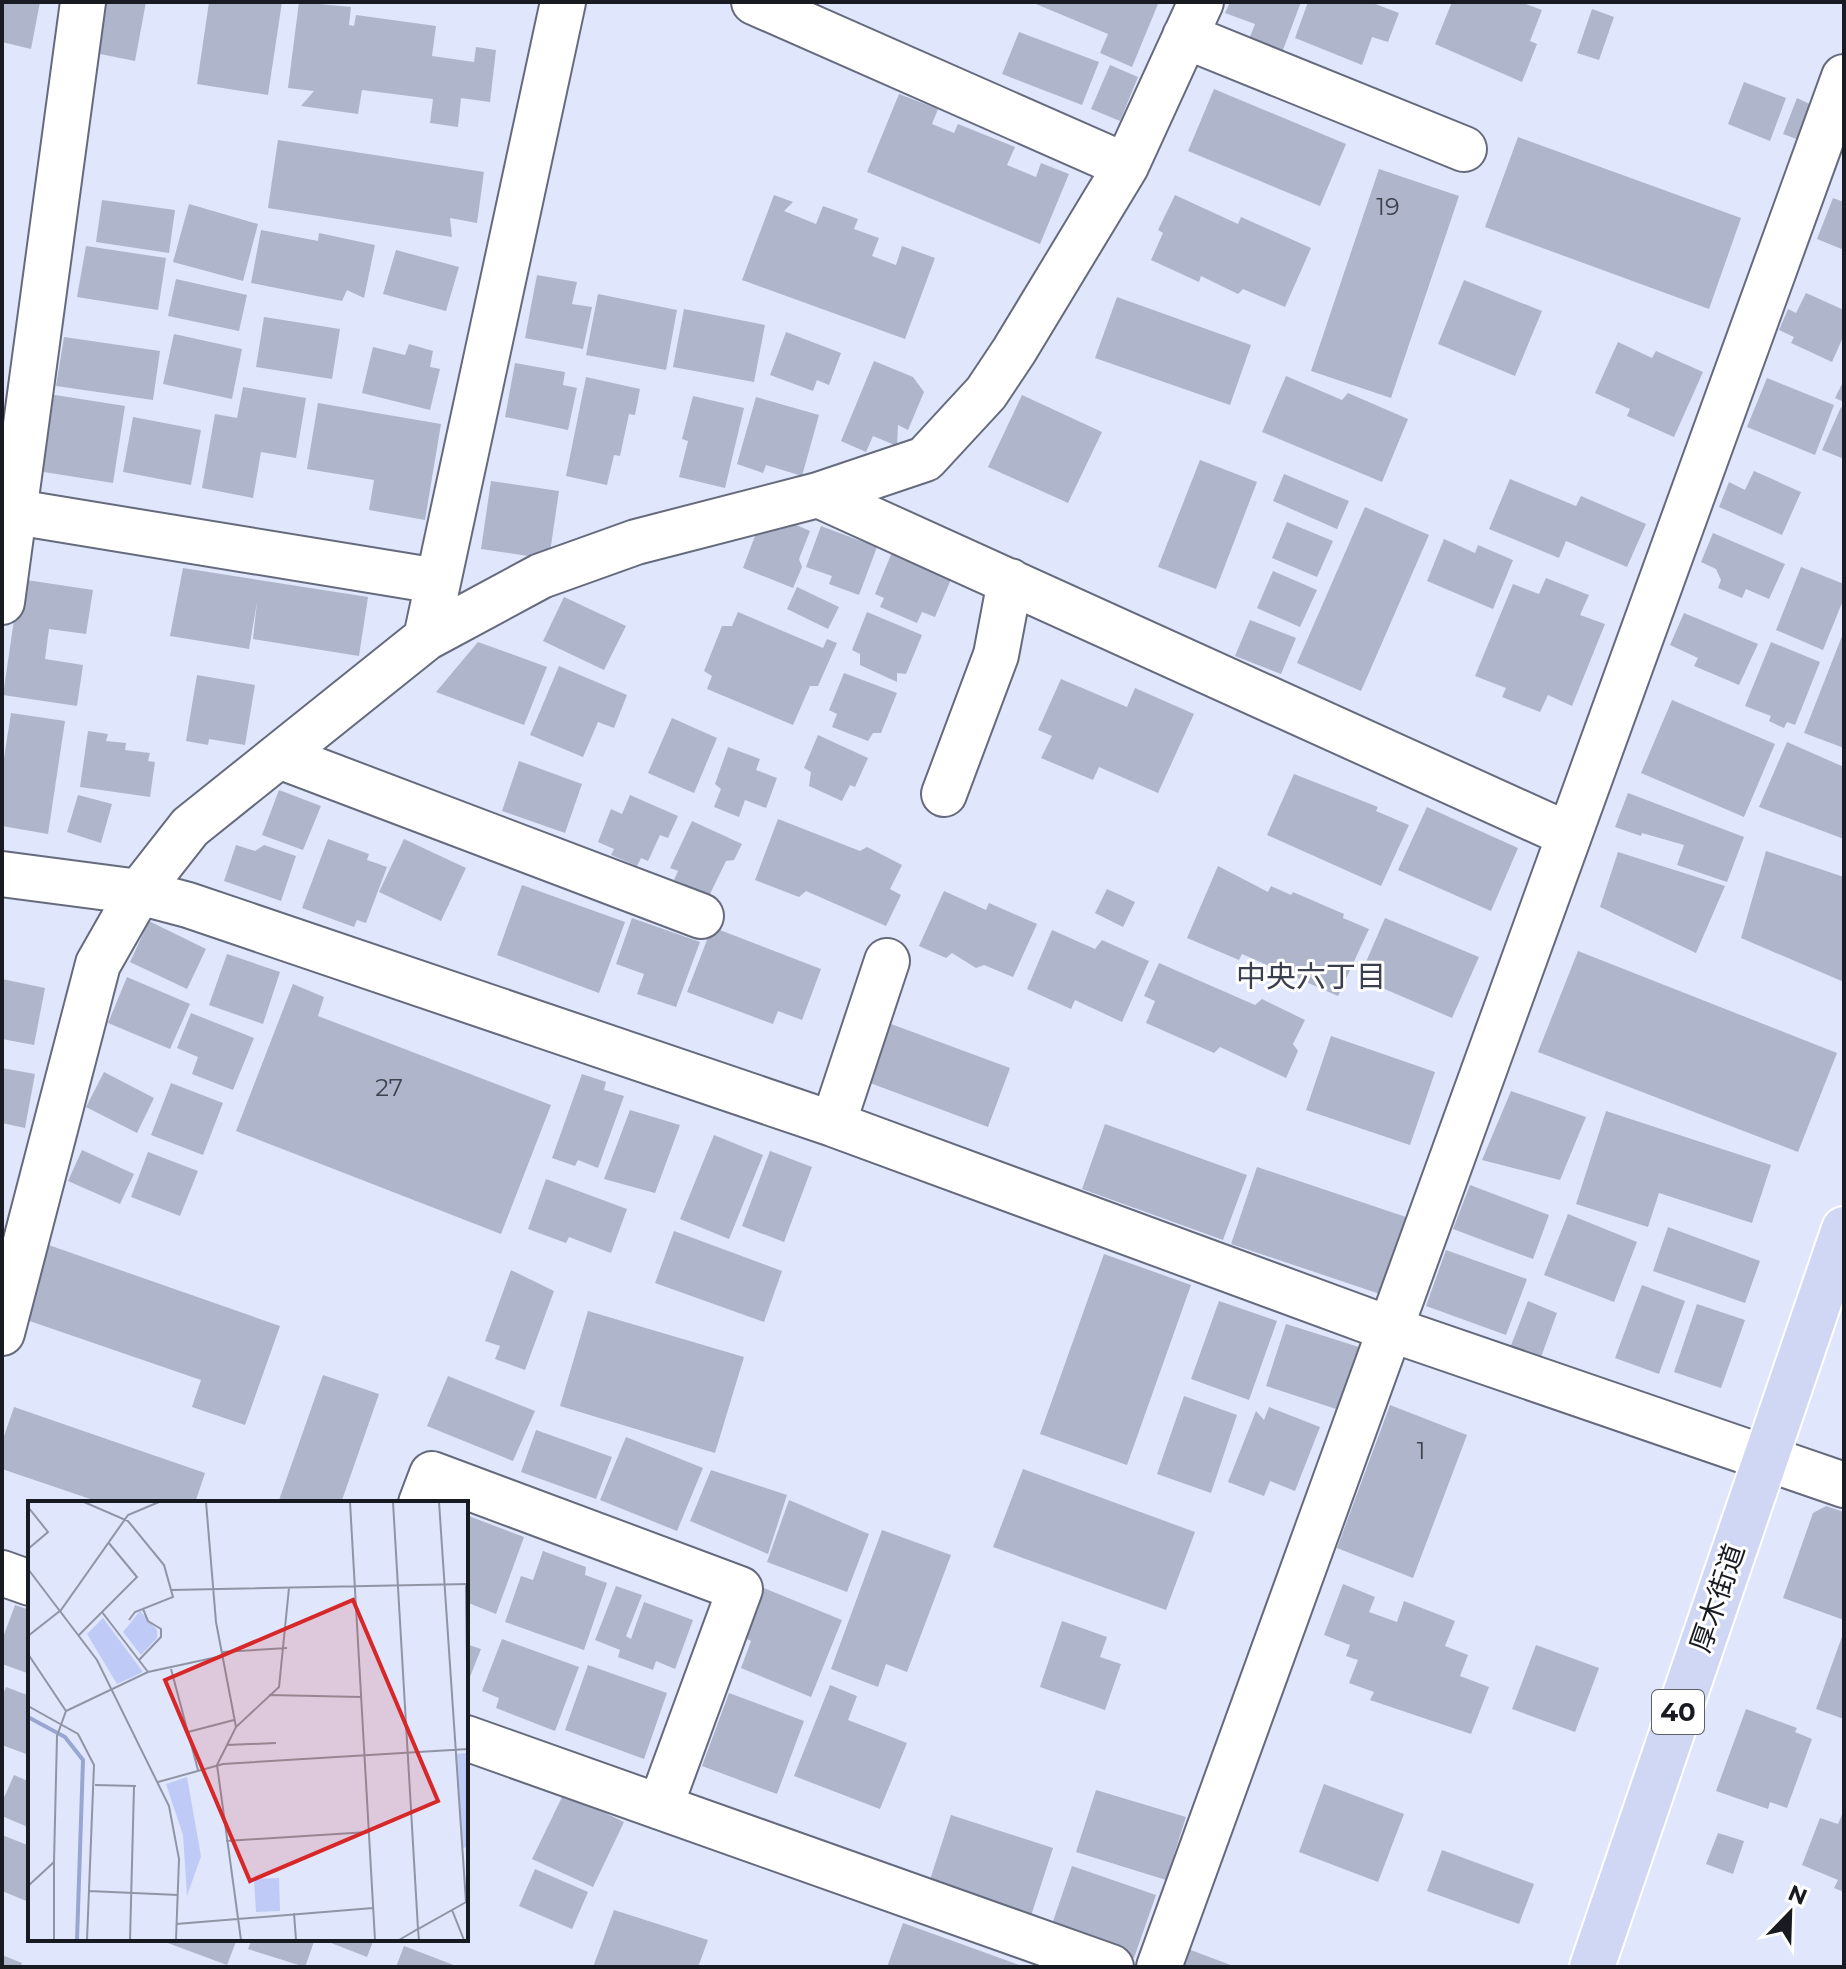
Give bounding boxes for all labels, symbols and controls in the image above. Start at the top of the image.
house number: 19 [1376,192,1400,221]
district label: 中央六丁目 [1236,958,1386,995]
house number: 27 [375,1073,403,1102]
house number: 1 [1417,1436,1425,1465]
inset map [28,1501,468,1941]
street label: 厚木街道 [1683,1540,1751,1656]
road number: 40 [1652,1690,1704,1734]
north arrow [1750,1873,1830,1953]
text: N [1784,1879,1811,1911]

